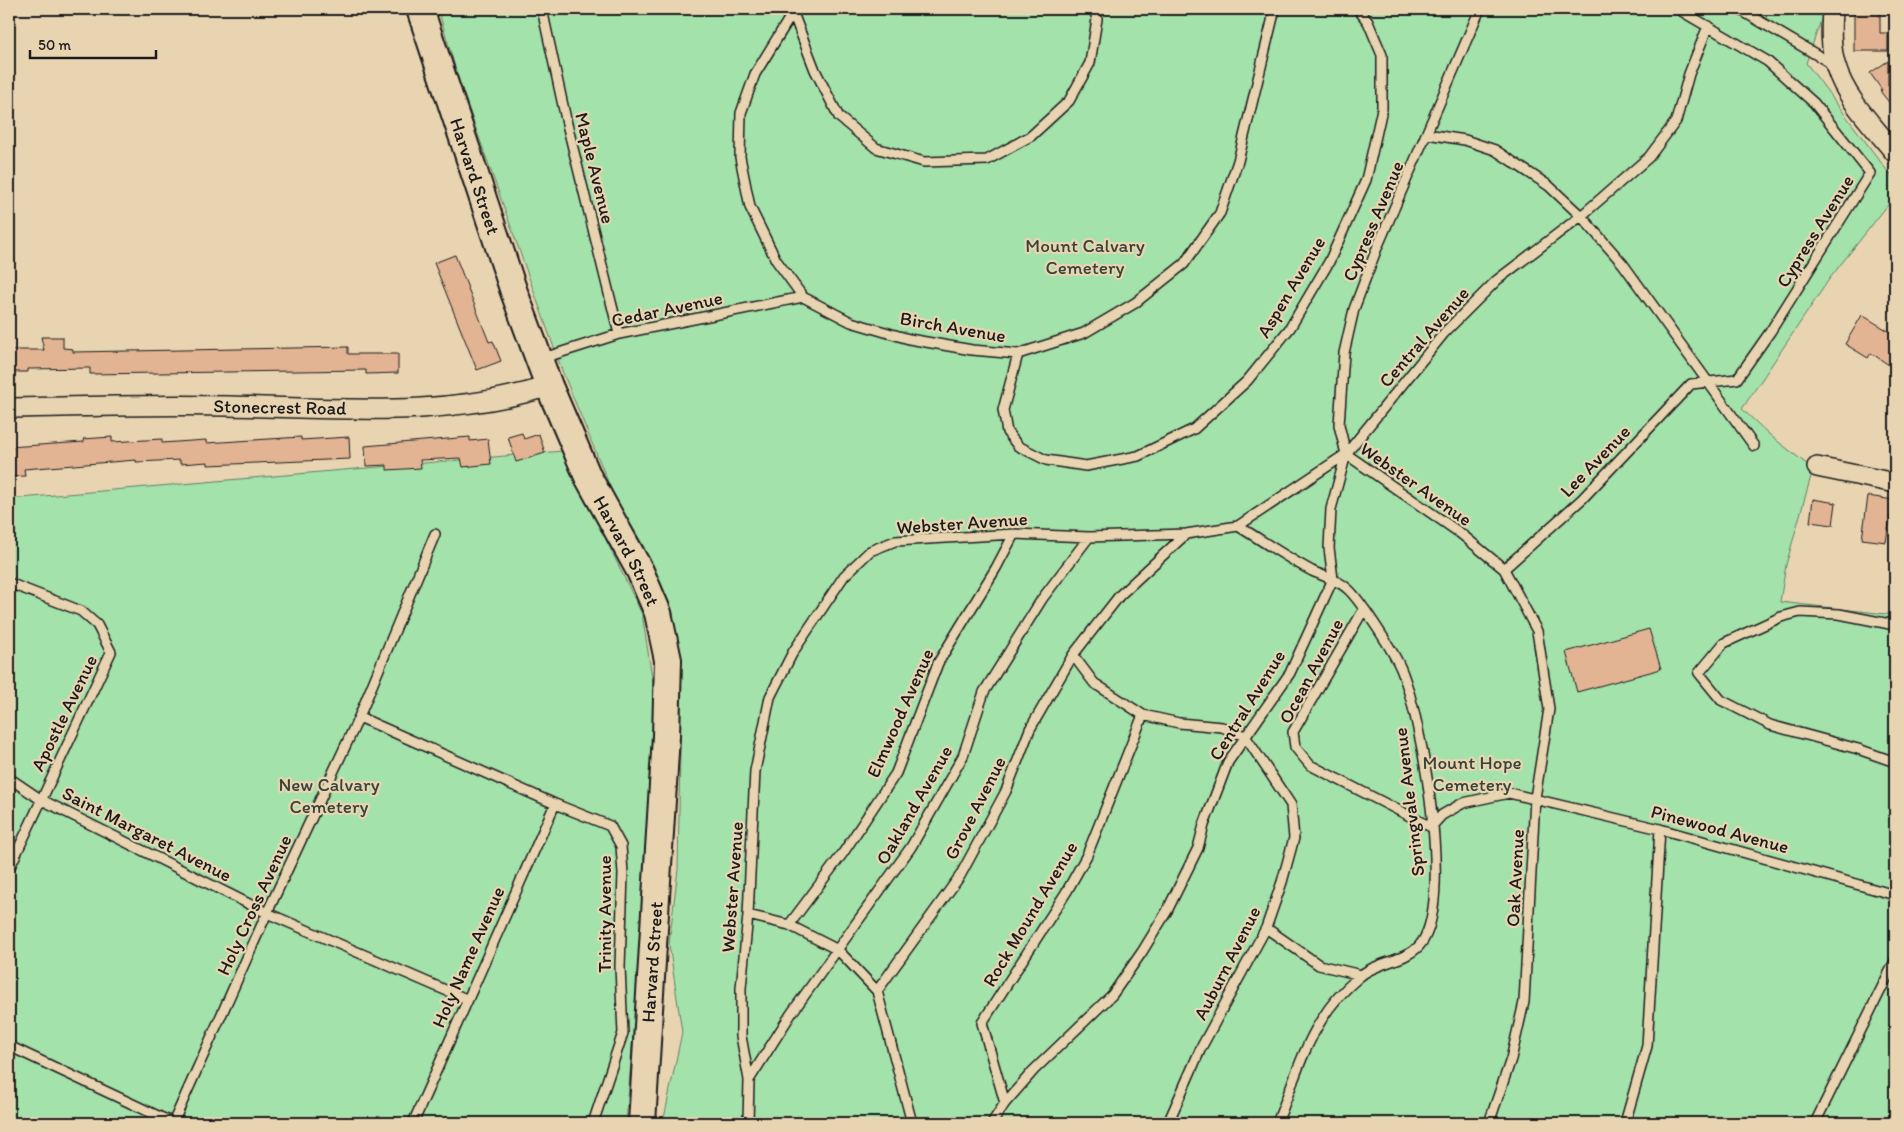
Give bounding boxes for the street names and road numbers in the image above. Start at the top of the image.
street label: Maple Avenue [570,110,620,226]
street label: Harvard Street [445,115,506,237]
street label: Cypress Avenue [1337,157,1409,285]
street label: Cypress Avenue [1771,170,1859,292]
street label: Aspen Avenue [1252,232,1330,342]
street label: Central Avenue [1374,282,1474,392]
street label: Cedar Avenue [609,286,725,332]
street label: Birch Avenue [898,306,1008,348]
street label: Stonecrest Road [213,394,347,420]
street label: Lee Avenue [1555,420,1635,502]
street label: Webster Avenue [1356,437,1476,531]
street label: Harvard Street [589,491,665,609]
street label: Webster Avenue [896,507,1028,539]
street label: Ocean Avenue [1274,614,1348,728]
street label: Elmwood Avenue [861,645,939,781]
street label: Central Avenue [1204,645,1290,765]
street label: Apostle Avenue [26,651,102,775]
street label: Springvale Avenue [1388,726,1430,878]
street label: Oakland Avenue [871,741,957,869]
street label: Grove Avenue [939,752,1011,864]
street label: Saint Margaret Avenue [58,781,236,887]
street label: Pinewood Avenue [1649,800,1791,858]
street label: Webster Avenue [716,821,748,953]
street label: Oak Avenue [1501,828,1529,928]
street label: Holy Cross Avenue [211,831,297,979]
street label: Rock Mound Avenue [978,837,1082,991]
street label: Trinity Avenue [593,855,616,973]
street label: Holy Name Avenue [426,883,510,1031]
street label: Harvard Street [636,901,668,1023]
street label: Auburn Avenue [1188,902,1266,1024]

